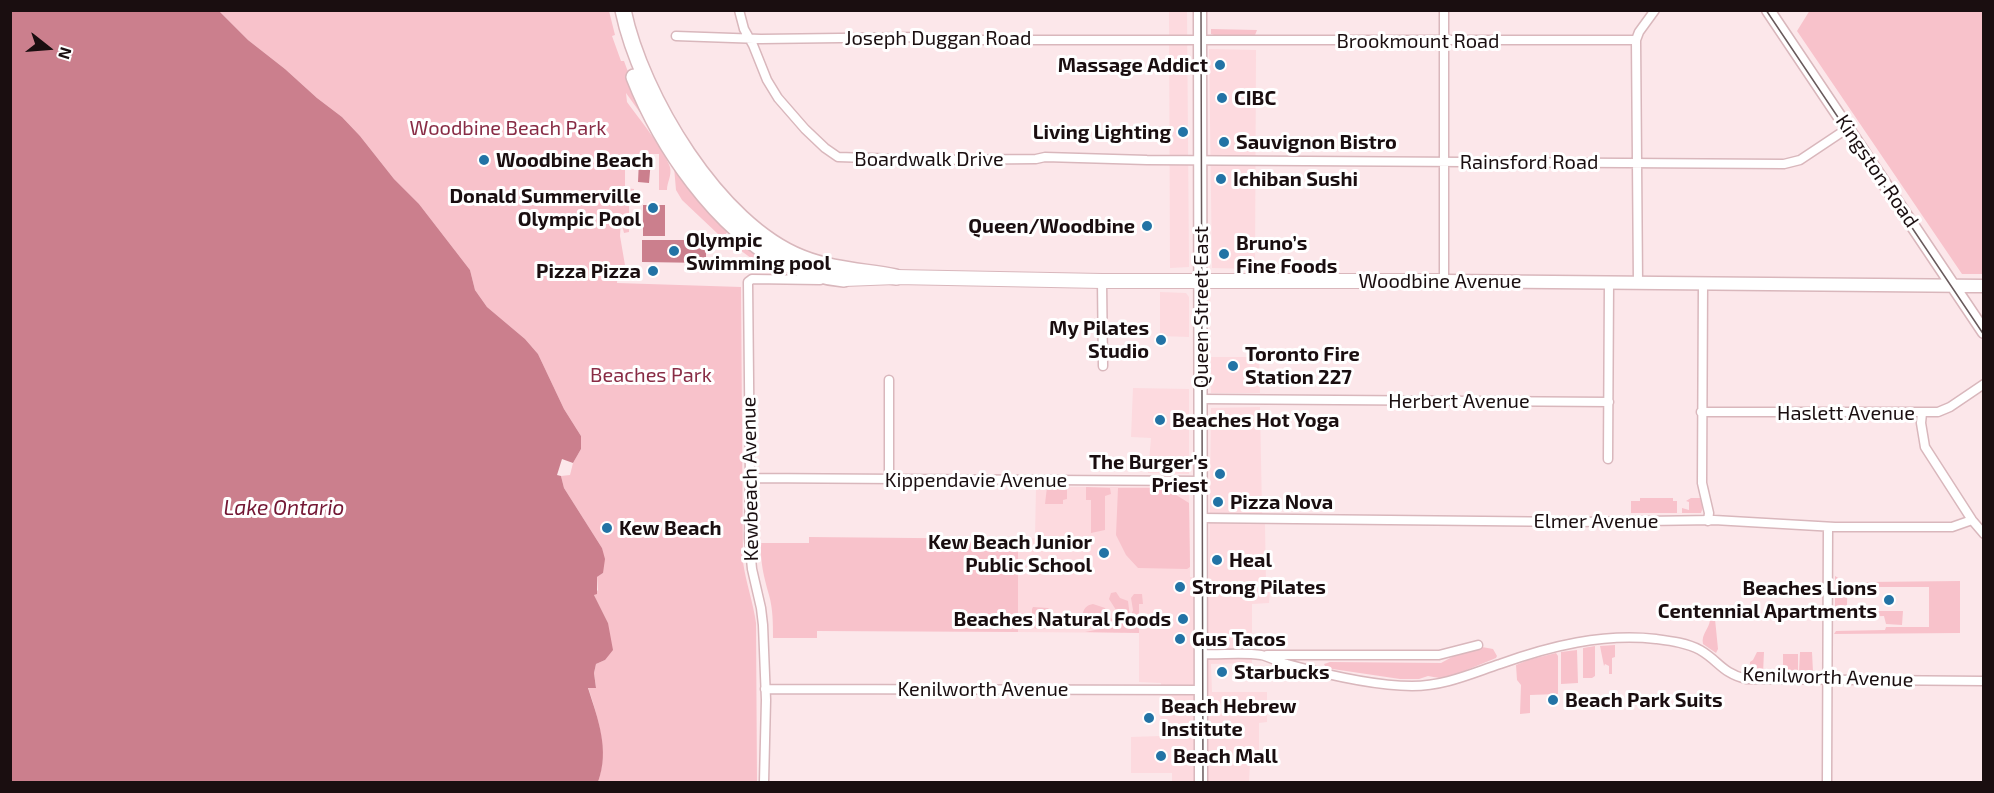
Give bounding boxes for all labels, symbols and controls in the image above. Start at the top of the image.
north arrow [18,18,78,78]
street label: Joseph Duggan Road [845,26,1031,50]
street label: Brookmount Road [1336,29,1500,53]
text: N [55,45,76,62]
place label: Massage Addict [1058,53,1208,77]
marker: Massage Addict [1213,58,1227,72]
place label: CIBC [1234,86,1276,110]
marker: CIBC [1215,91,1229,105]
street label: Kingston Road [1830,110,1924,232]
park label: Woodbine Beach Park [410,116,606,140]
place label: Living Lighting [1033,120,1171,144]
marker: Living Lighting [1176,125,1190,139]
place label: Sauvignon Bistro [1236,130,1397,154]
marker: Sauvignon Bistro [1217,135,1231,149]
street label: Boardwalk Drive [854,147,1004,171]
place label: Woodbine Beach [496,148,653,172]
street label: Rainsford Road [1460,150,1598,174]
marker: Woodbine Beach [477,153,491,167]
place label: Ichiban Sushi [1233,167,1358,191]
marker: Ichiban Sushi [1214,172,1228,186]
place label: Donald Summerville Olympic Pool [449,184,641,231]
marker: Donald Summerville Olympic Pool [646,201,660,215]
place label: Queen/Woodbine [968,214,1135,238]
marker: Queen/Woodbine [1140,219,1154,233]
street label: Queen Street East [1189,226,1213,388]
place label: Olympic Swimming pool [686,228,831,275]
place label: Bruno’s Fine Foods [1236,231,1337,278]
marker: Olympic Swimming pool [667,244,681,258]
marker: Bruno’s Fine Foods [1217,247,1231,261]
place label: Pizza Pizza [536,259,641,283]
marker: Pizza Pizza [646,264,660,278]
street label: Woodbine Avenue [1359,269,1521,293]
place label: My Pilates Studio [1049,316,1149,363]
marker: My Pilates Studio [1154,333,1168,347]
place label: Toronto Fire Station 227 [1245,342,1360,389]
marker: Toronto Fire Station 227 [1226,359,1240,373]
park label: Beaches Park [590,363,712,387]
street label: Herbert Avenue [1388,389,1530,413]
street label: Kewbeach Avenue [737,396,763,562]
street label: Haslett Avenue [1777,401,1915,425]
place label: Beaches Hot Yoga [1172,408,1339,432]
marker: Beaches Hot Yoga [1153,413,1167,427]
place label: The Burger's Priest [1089,450,1208,497]
marker: The Burger's Priest [1213,467,1227,481]
street label: Kippendavie Avenue [885,468,1067,492]
place label: Pizza Nova [1230,490,1333,514]
water label: Lake Ontario [224,495,344,521]
marker: Pizza Nova [1211,495,1225,509]
street label: Elmer Avenue [1534,509,1658,533]
place label: Kew Beach [619,516,722,540]
marker: Kew Beach [600,521,614,535]
place label: Kew Beach Junior Public School [928,530,1092,577]
marker: Kew Beach Junior Public School [1097,546,1111,560]
place label: Heal [1229,548,1272,572]
marker: Heal [1210,553,1224,567]
place label: Strong Pilates [1192,575,1326,599]
place label: Beaches Lions Centennial Apartments [1658,576,1877,623]
marker: Strong Pilates [1173,580,1187,594]
marker: Beaches Lions Centennial Apartments [1882,593,1896,607]
place label: Beaches Natural Foods [953,607,1171,631]
marker: Beaches Natural Foods [1176,612,1190,626]
place label: Gus Tacos [1192,627,1286,651]
marker: Gus Tacos [1173,632,1187,646]
place label: Starbucks [1234,660,1330,684]
street label: Kenilworth Avenue [1742,662,1914,692]
marker: Starbucks [1215,665,1229,679]
street label: Kenilworth Avenue [897,677,1069,701]
place label: Beach Park Suits [1565,688,1723,712]
marker: Beach Park Suits [1546,693,1560,707]
place label: Beach Hebrew Institute [1161,694,1297,741]
marker: Beach Hebrew Institute [1142,711,1156,725]
place label: Beach Mall [1173,744,1278,768]
marker: Beach Mall [1154,749,1168,763]

